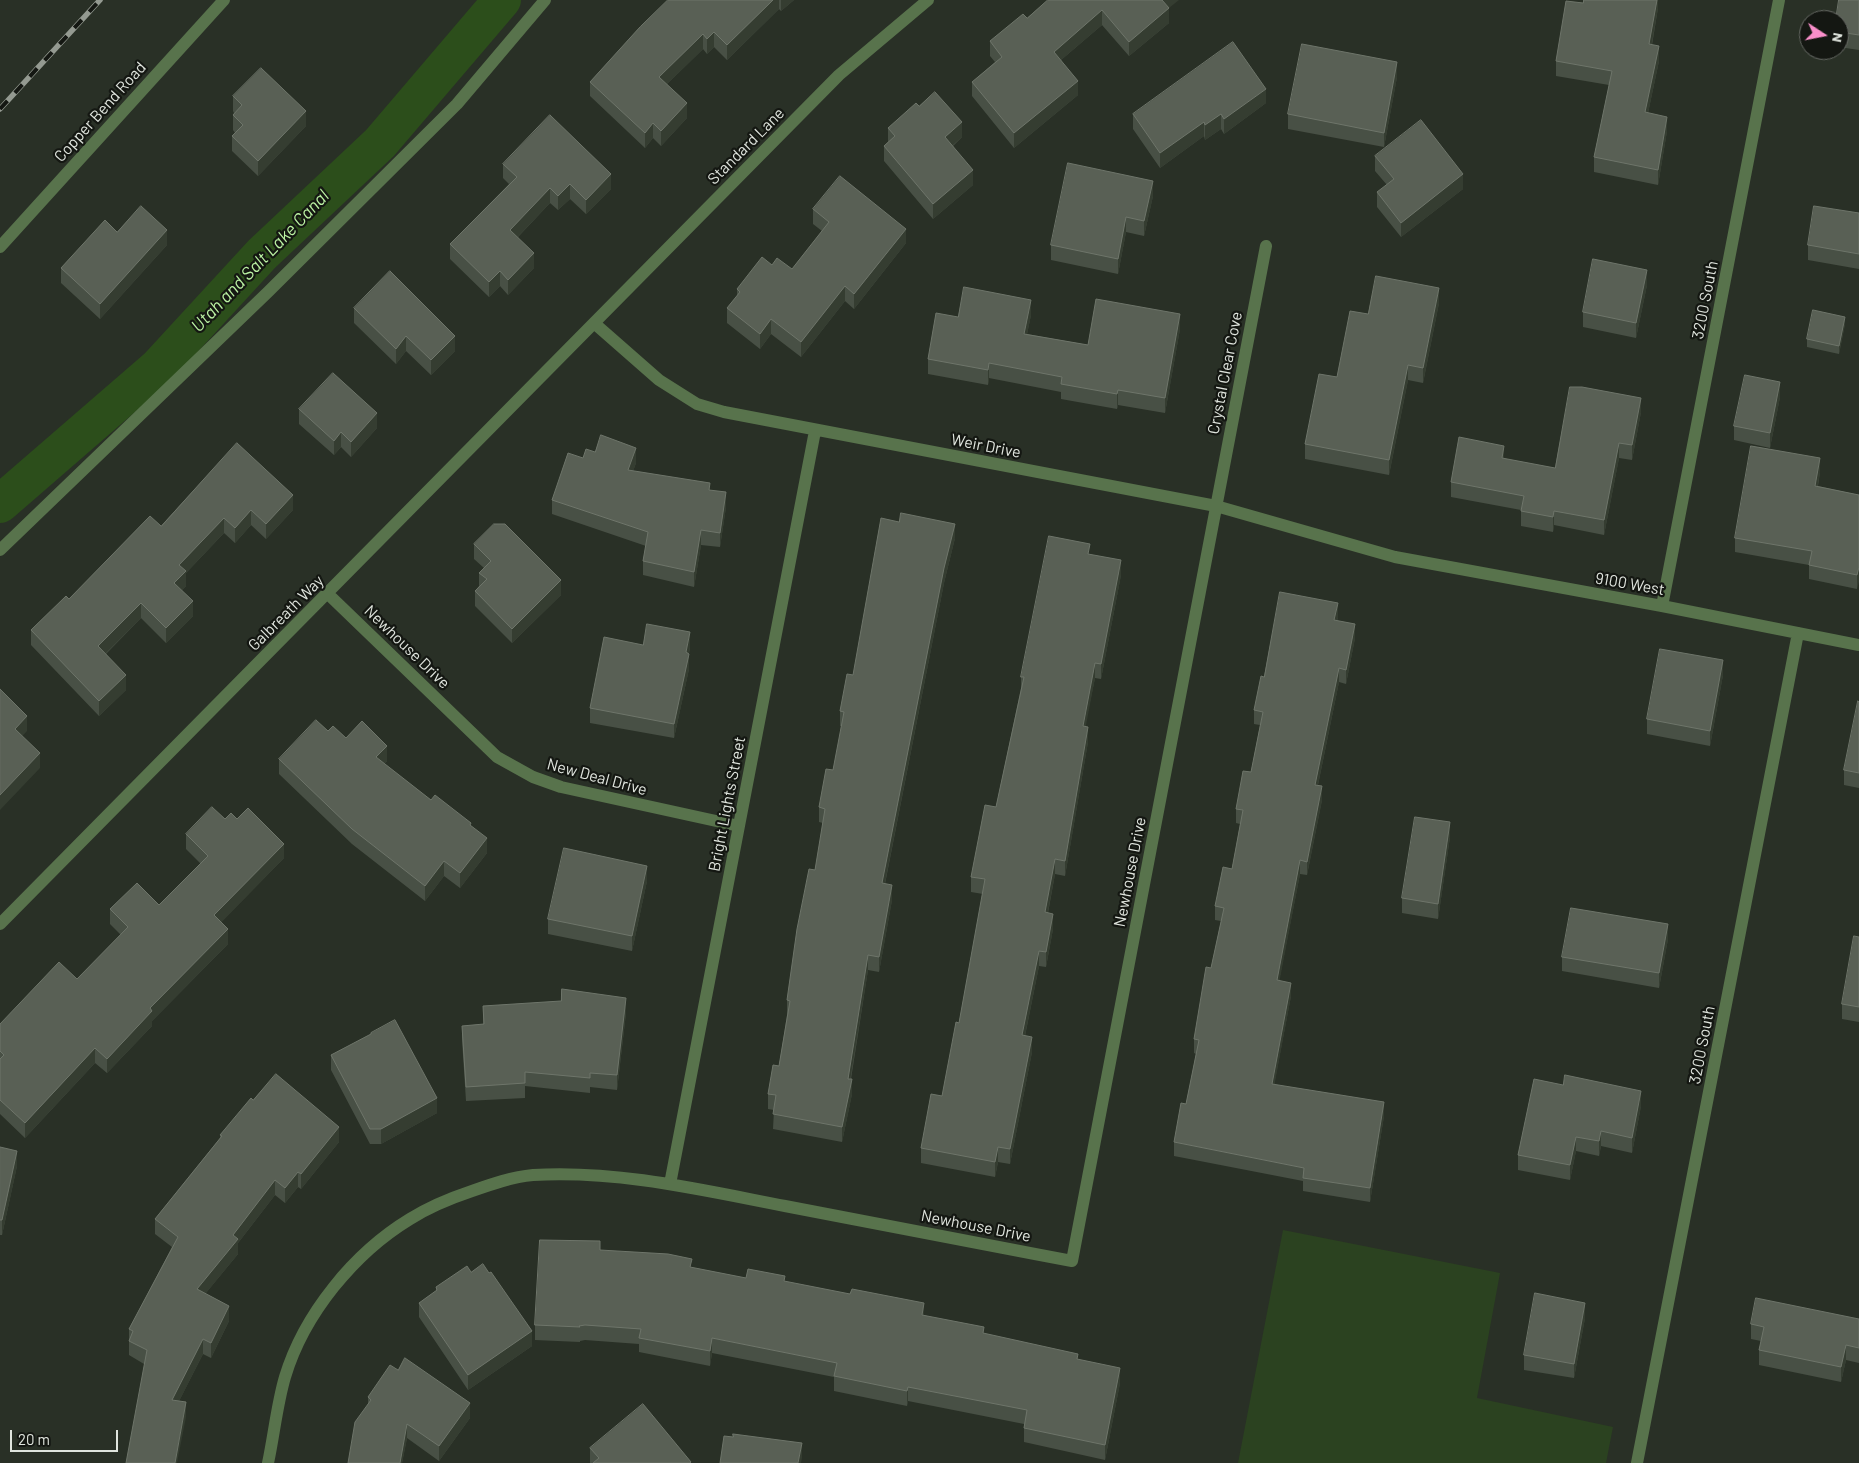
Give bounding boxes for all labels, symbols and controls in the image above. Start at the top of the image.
north arrow [1799,10,1849,60]
text: N [1829,32,1847,44]
street label: Copper Bend Road [50,58,150,166]
street label: Standard Lane [704,104,788,188]
water label: Utah and Salt Lake Canal [187,186,333,336]
street label: 3200 South [1688,259,1722,341]
street label: Crystal Clear Cove [1204,310,1246,436]
street label: Weir Drive [950,430,1022,462]
street label: 9100 West [1594,568,1666,600]
street label: Galbreath Way [244,571,328,655]
street label: Newhouse Drive [360,601,454,693]
street label: Bright Lights Street [705,735,749,873]
street label: New Deal Drive [545,754,649,800]
street label: Newhouse Drive [1110,815,1150,929]
street label: 3200 South [1685,1004,1719,1086]
street label: Newhouse Drive [919,1206,1033,1246]
scale bar [12,1420,120,1452]
text: 20 m [18,1430,50,1448]

